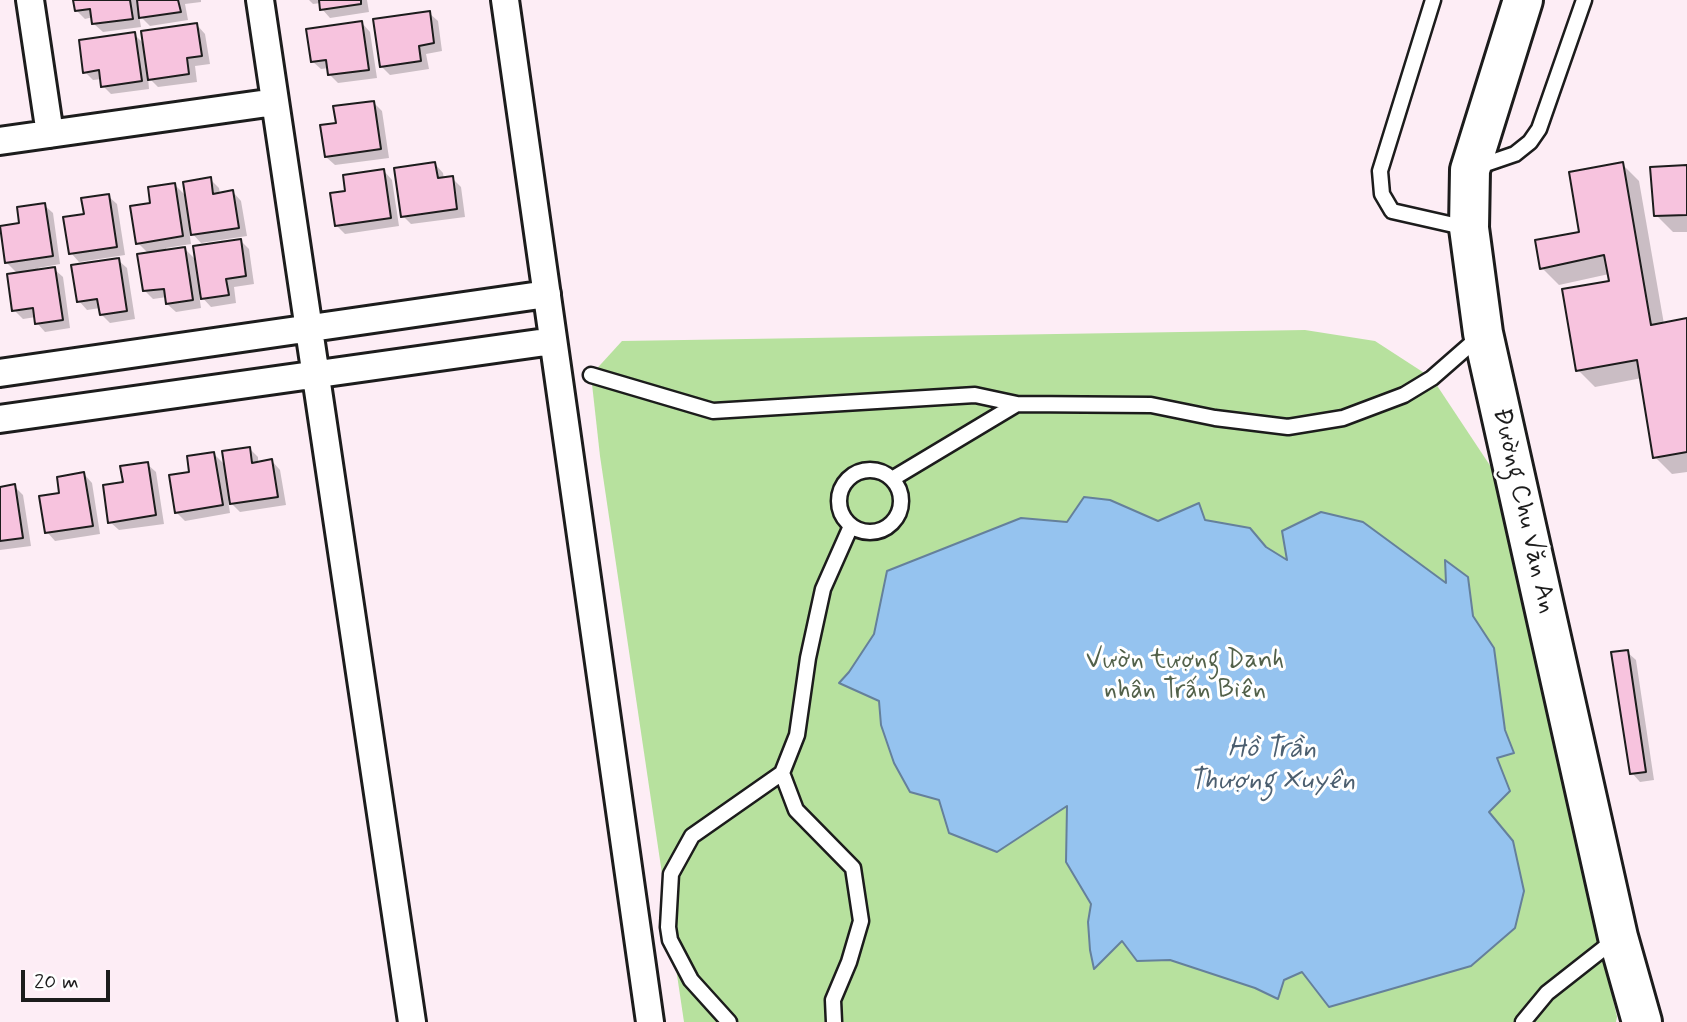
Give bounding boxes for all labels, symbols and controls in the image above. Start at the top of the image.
street label: Đường Chu Văn An [1484,405,1562,617]
park label: Vườn tượng Danh nhân Trấn Biên [1086,646,1284,708]
water label: Hồ Trần Thượng Xuyên [1189,733,1355,799]
scale bar [24,956,114,1000]
text: 20 m [34,968,79,996]

